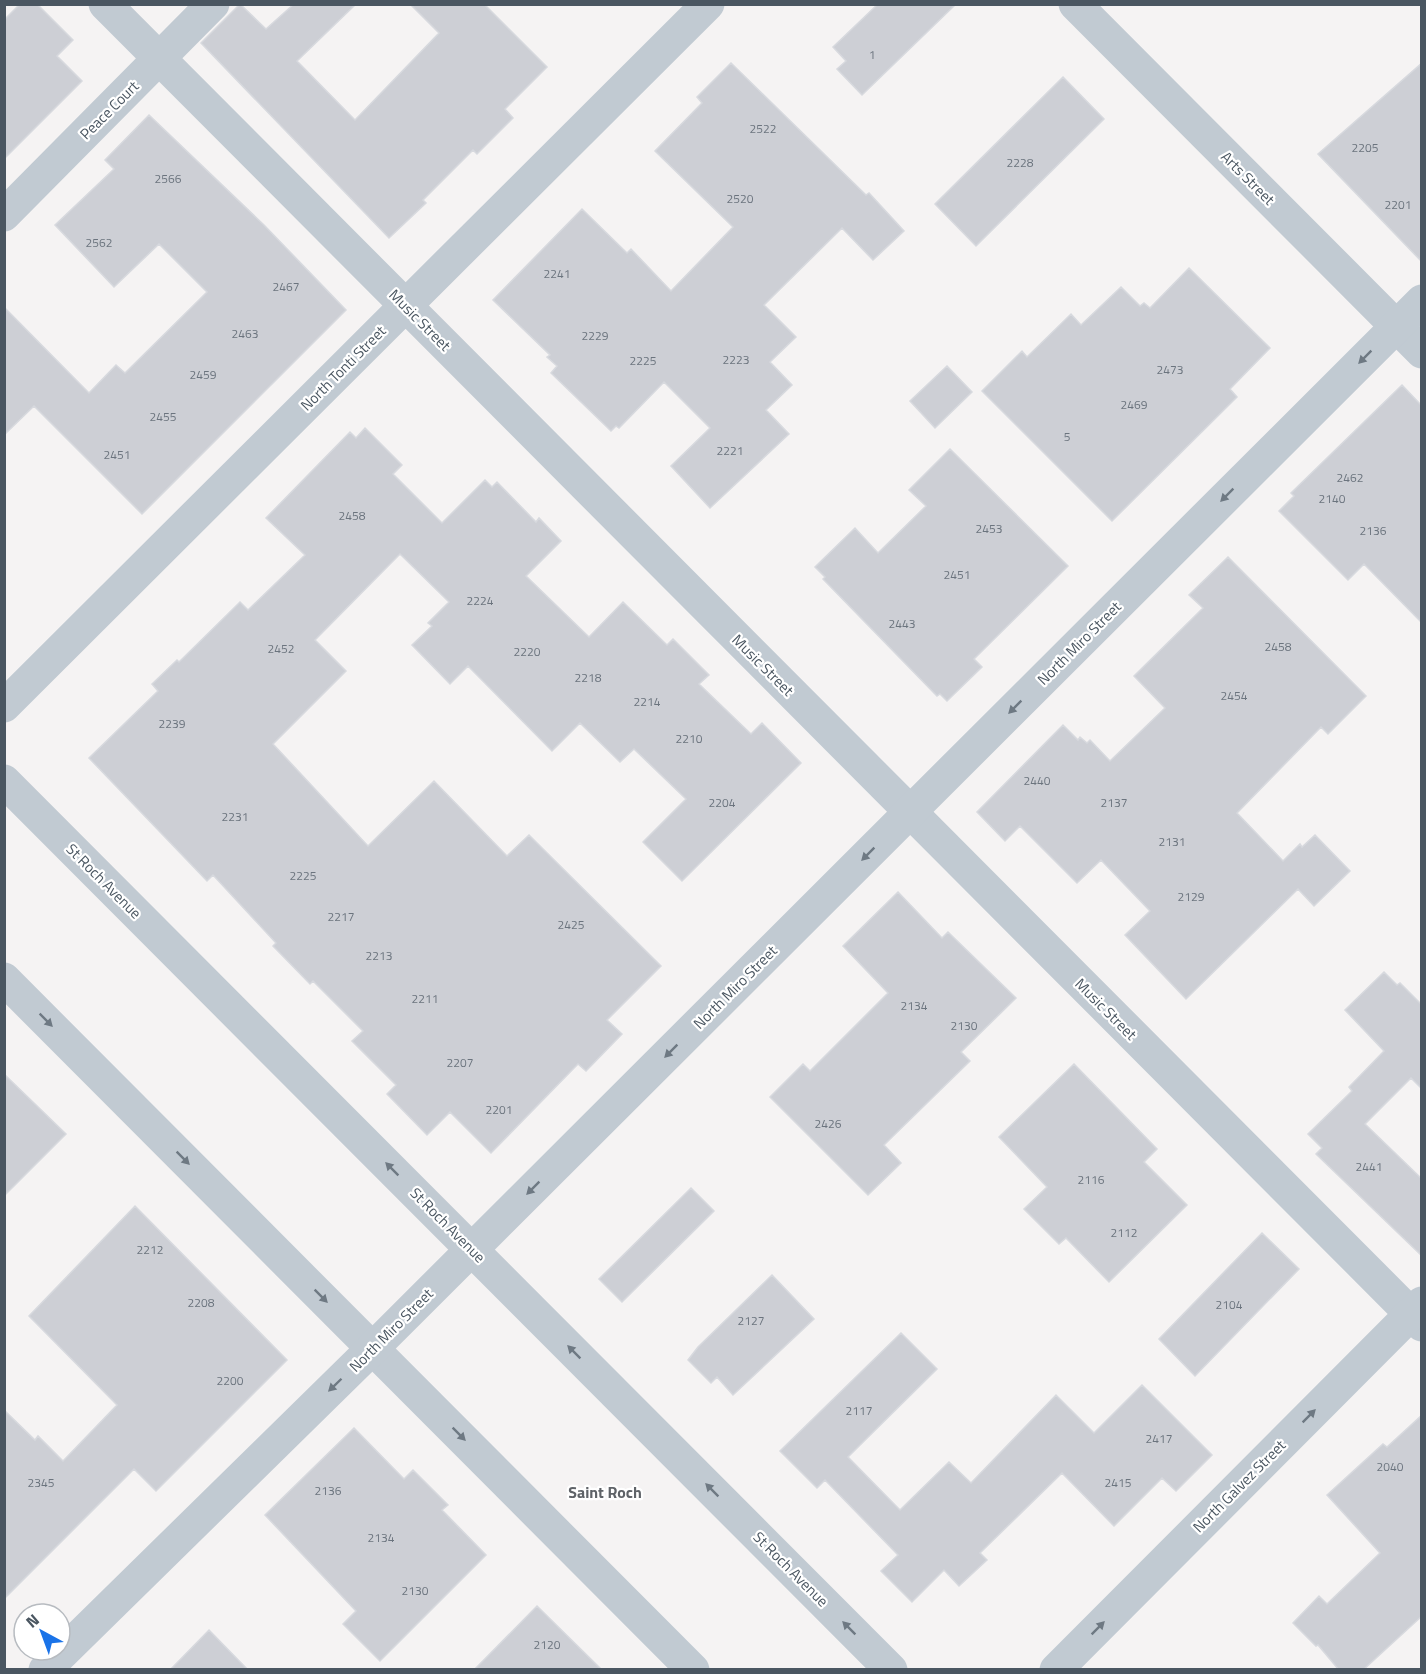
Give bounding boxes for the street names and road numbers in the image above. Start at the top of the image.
street label: Peace Court [74,75,144,145]
street label: Arts Street [1216,146,1281,211]
street label: Music Street [384,284,457,357]
street label: North Tonti Street [295,319,392,416]
street label: North Miro Street [1032,595,1127,690]
street label: Music Street [727,629,800,702]
street label: St Roch Avenue [61,838,147,924]
street label: North Miro Street [688,939,783,1034]
street label: Music Street [1070,973,1143,1046]
street label: St Roch Avenue [405,1182,491,1268]
street label: North Miro Street [344,1282,439,1377]
street label: North Galvez Street [1187,1434,1291,1538]
street label: St Roch Avenue [748,1526,834,1612]

